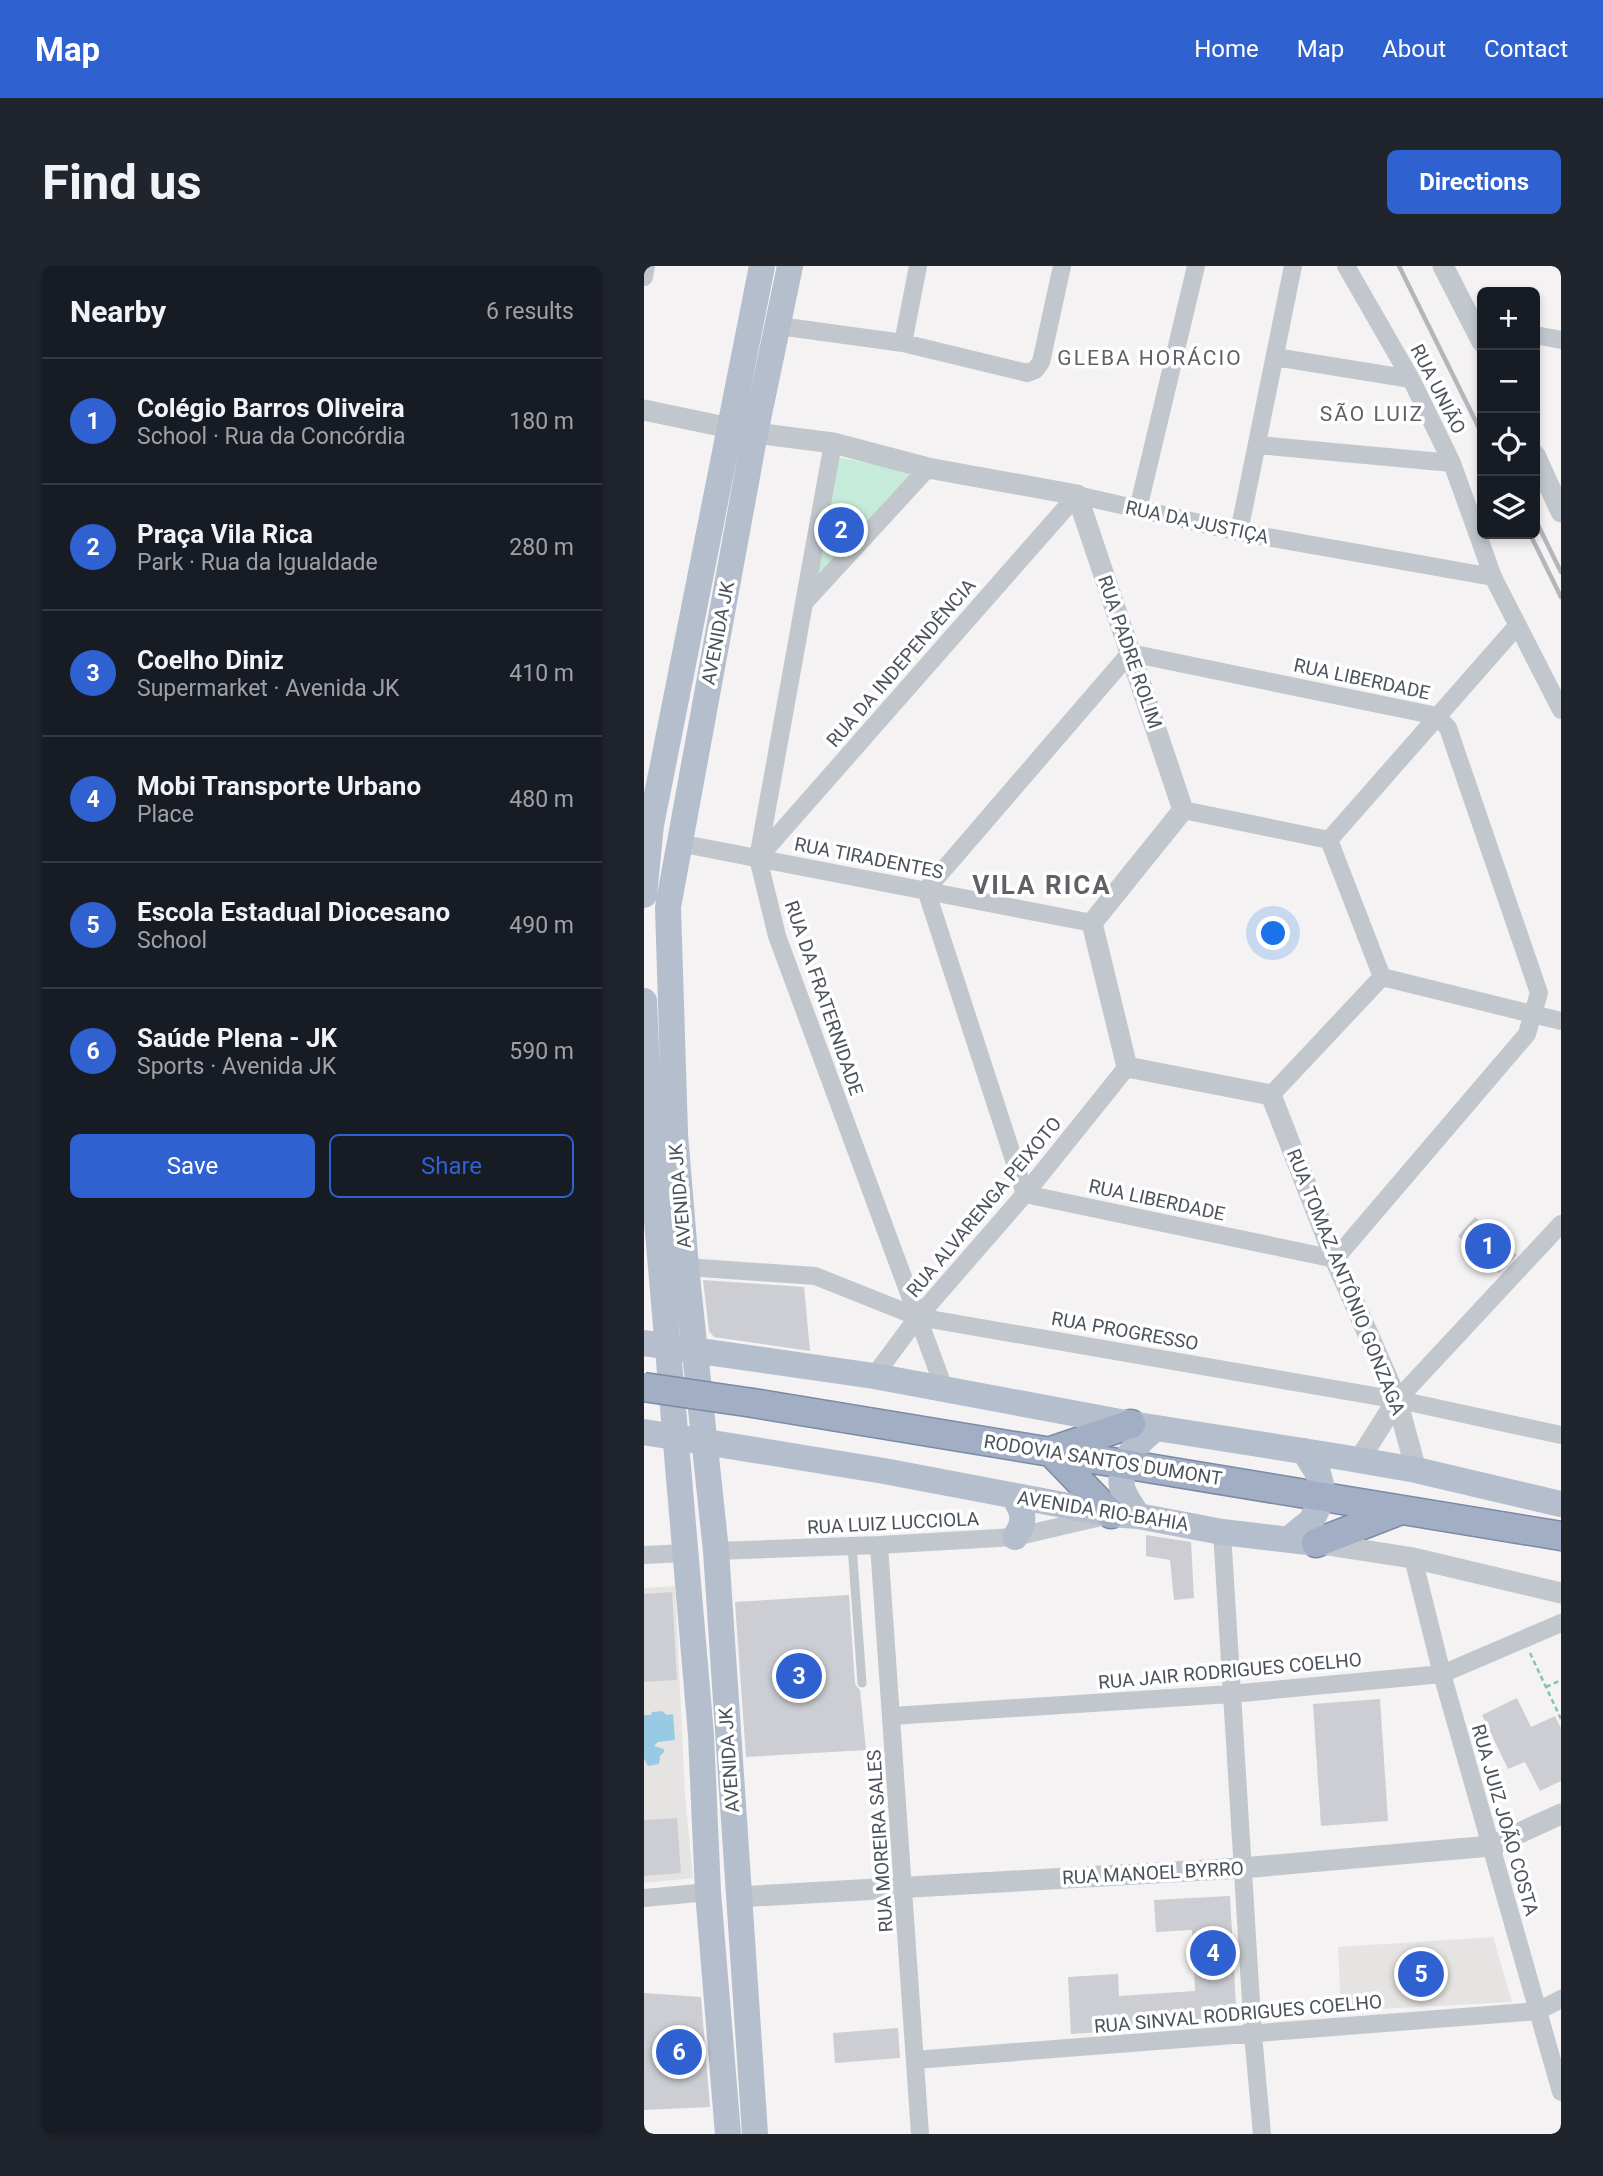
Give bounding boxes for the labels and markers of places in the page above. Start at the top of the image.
pin: 2 [818,504,864,556]
pin: 1 [1465,1220,1511,1272]
pin: 3 [776,1650,822,1702]
pin: 4 [1190,1927,1236,1979]
pin: 5 [1398,1948,1444,2000]
pin: 6 [656,2026,702,2078]

